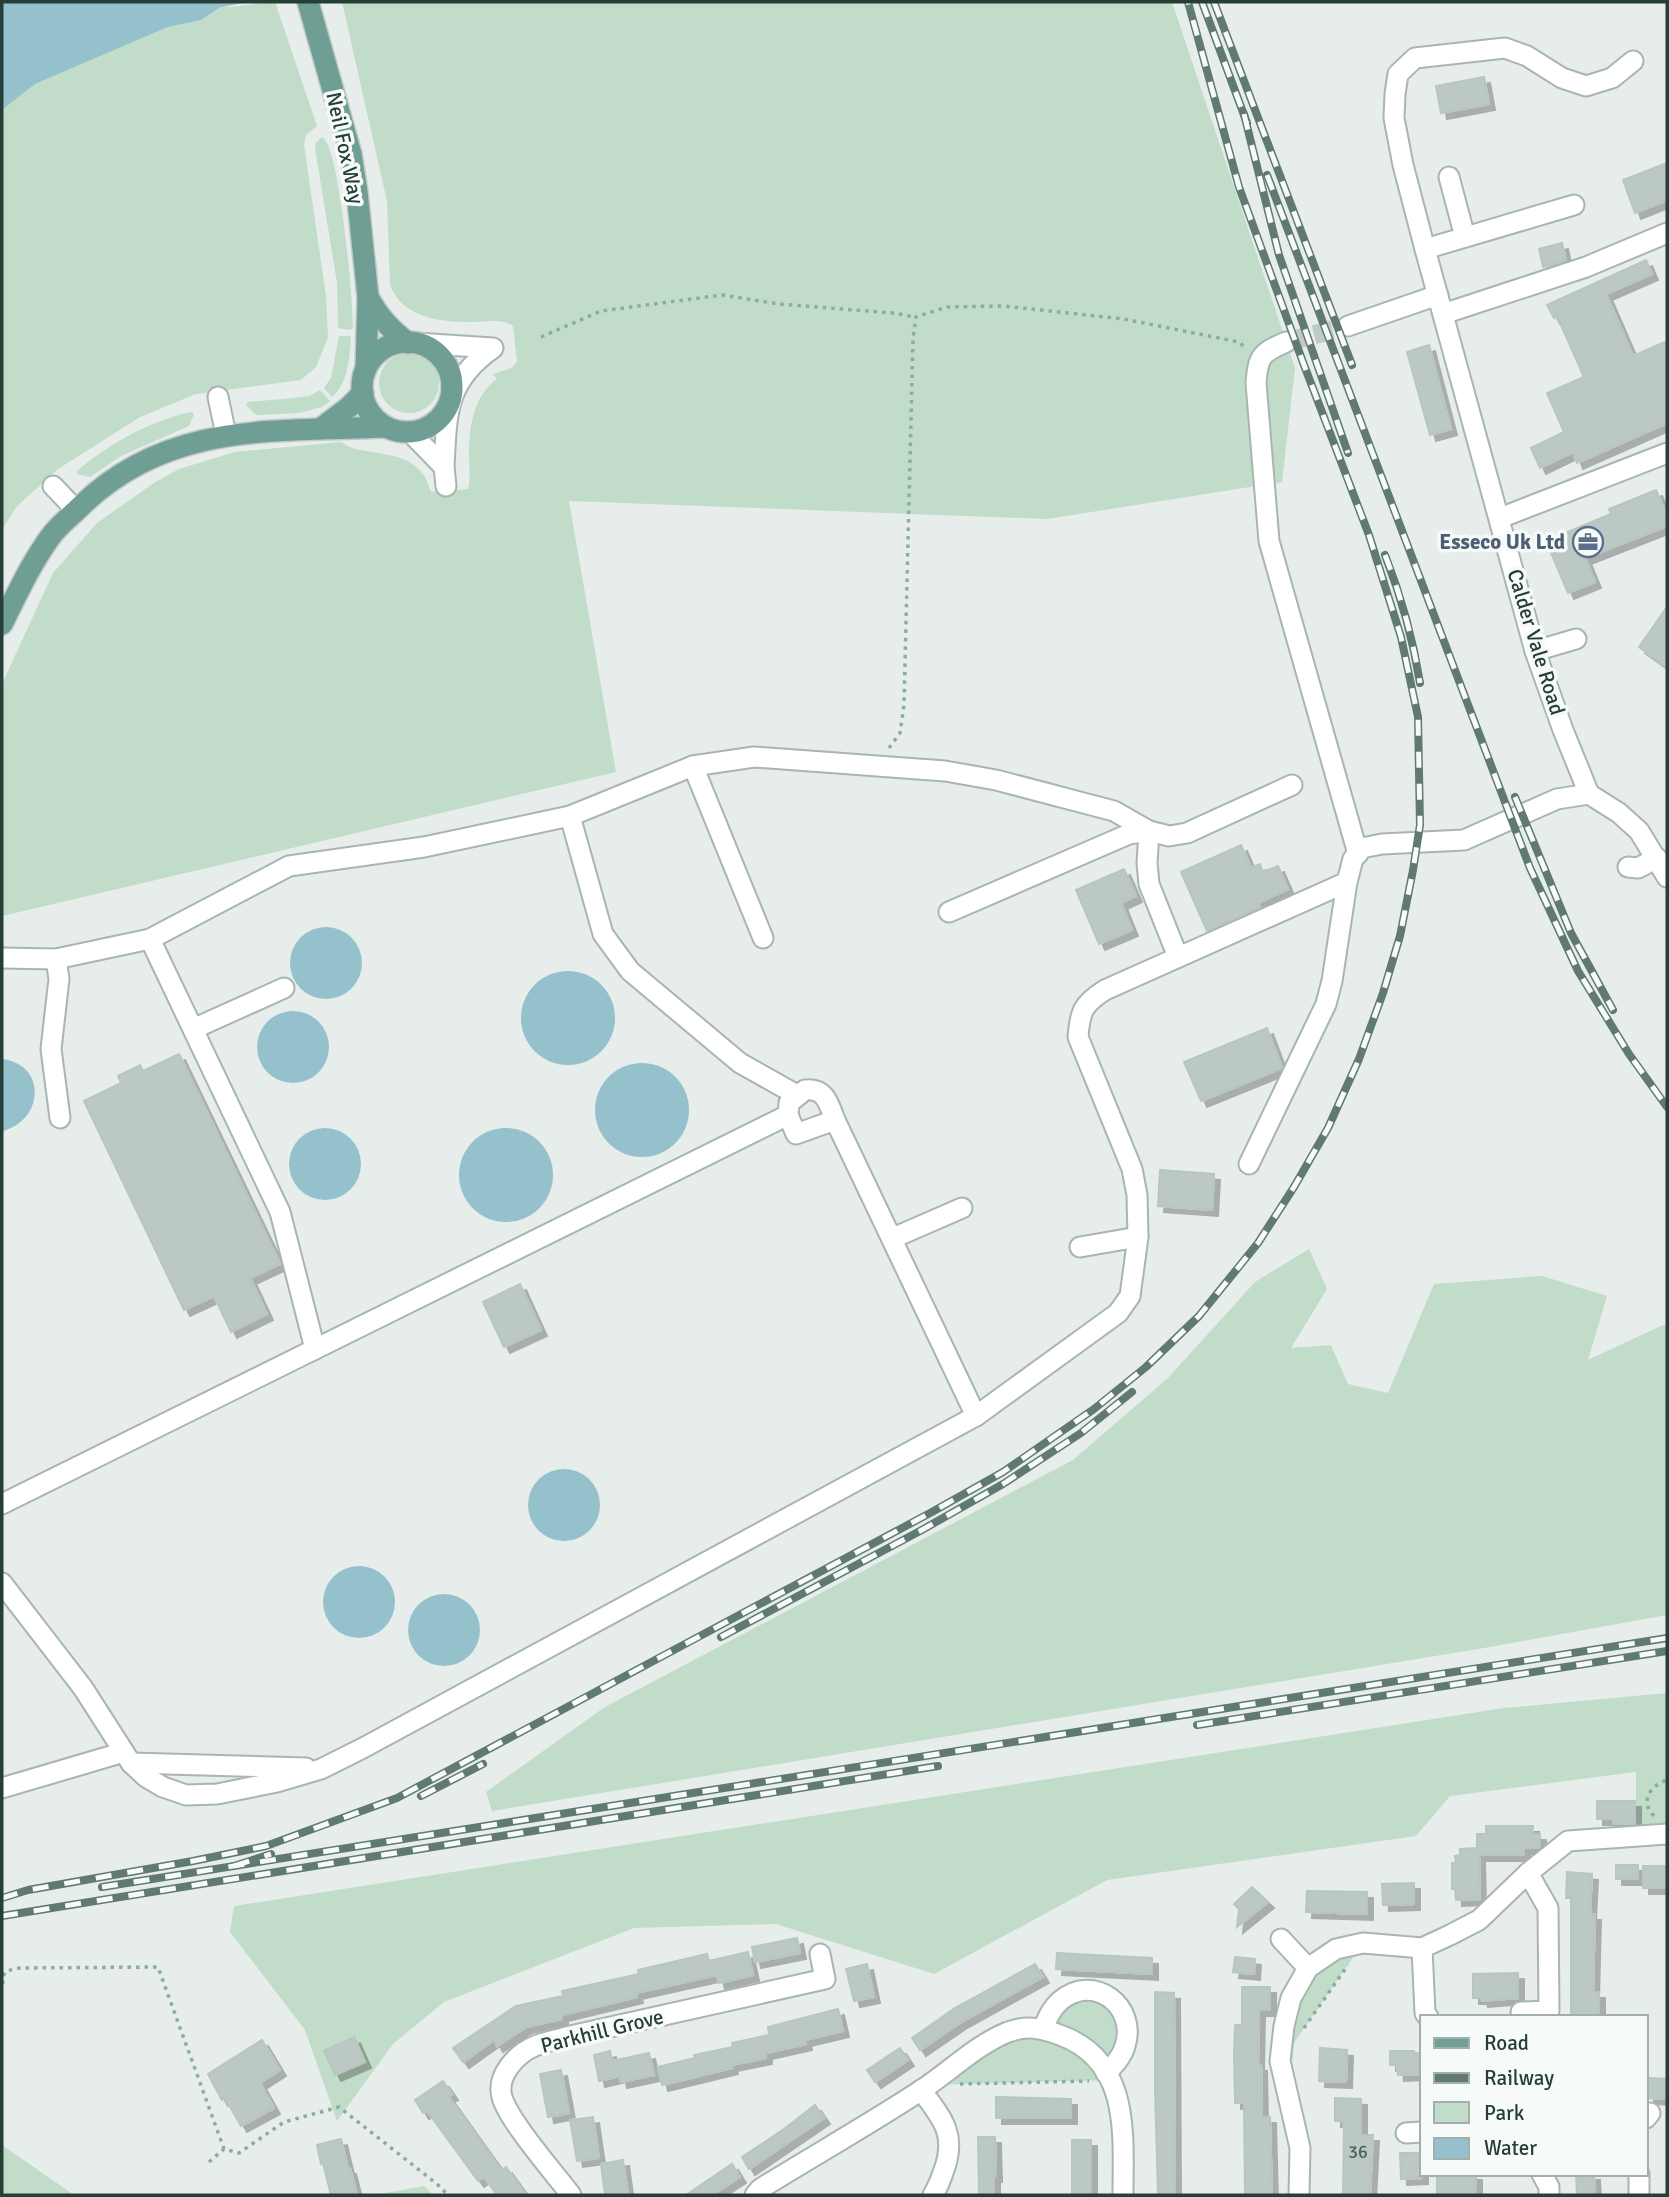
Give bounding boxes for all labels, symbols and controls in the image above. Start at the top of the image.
street label: Neil Fox Way [320,90,370,206]
office icon: Esseco Uk Ltd [1571,525,1605,559]
place label: Esseco Uk Ltd [1439,529,1565,555]
street label: Calder Vale Road [1501,566,1571,718]
street label: Parkhill Grove [538,2003,666,2059]
legend [1420,2015,1648,2176]
text: Road [1484,2030,1529,2056]
text: Railway [1484,2065,1554,2091]
text: Park [1484,2100,1525,2126]
text: Water [1484,2135,1537,2161]
house number: 36 [1348,2141,1368,2163]

